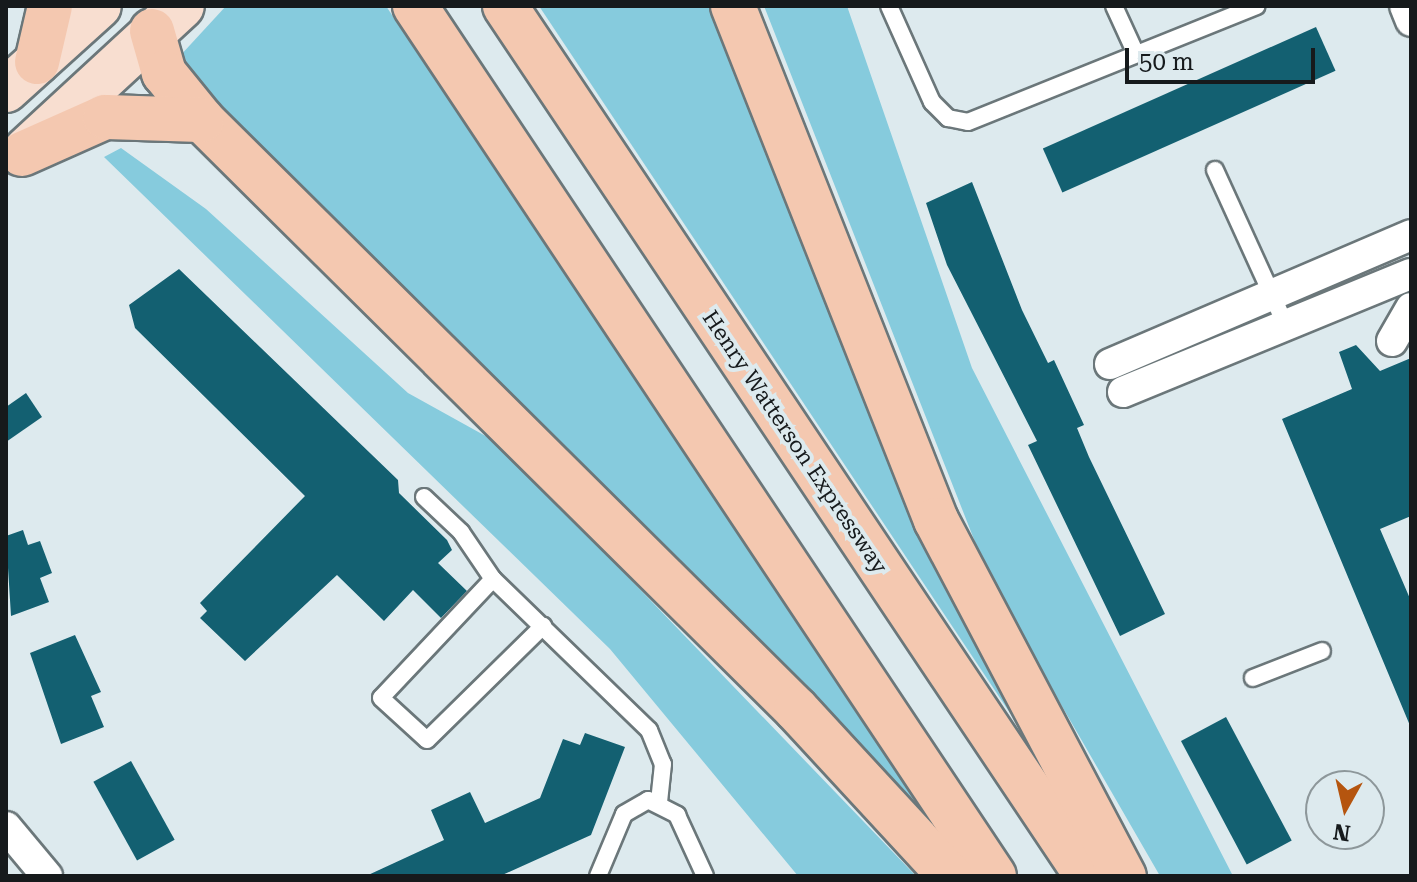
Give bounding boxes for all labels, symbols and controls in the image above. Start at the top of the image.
scale bar [1129,32,1319,82]
text: 50 m [1139,48,1194,76]
street label: Henry Watterson Expressway [697,305,893,579]
north arrow [1305,770,1385,850]
text: N [1332,819,1352,846]

